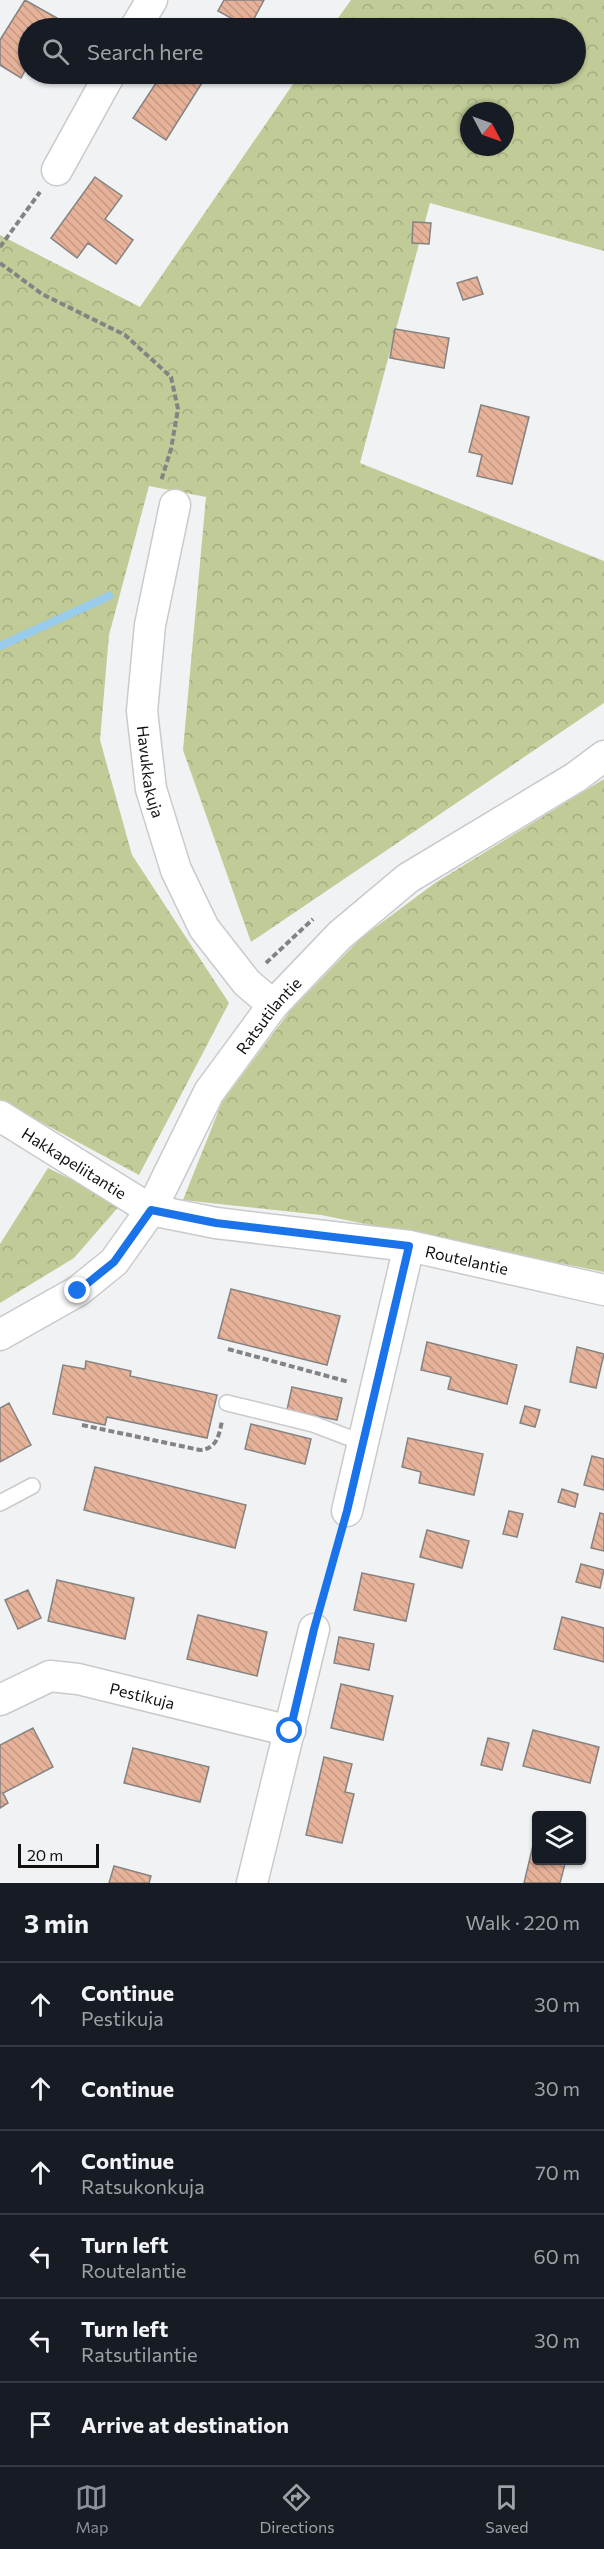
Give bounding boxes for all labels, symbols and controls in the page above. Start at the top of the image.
search box [18,18,586,84]
icon: search [39,35,72,68]
text: Search here [87,38,203,65]
north arrow [460,102,514,156]
street label: Havukkakuja [134,724,169,820]
street label: Ratsutilantie [231,973,304,1057]
street label: Hakkapeliitantie [19,1123,131,1202]
street label: Routelantie [424,1241,510,1278]
route end [64,1277,90,1303]
street label: Pestikuja [108,1678,177,1712]
route start [276,1717,302,1743]
map controls [532,1811,586,1865]
button: layers [532,1811,586,1865]
scale bar [18,1841,99,1868]
text: 20 m [27,1845,63,1864]
text: 3 min [24,1907,89,1938]
text: Walk · 220 m [465,1910,580,1934]
text: Continue [81,1979,174,2006]
icon: ahead [24,1988,57,2021]
text: 30 m [534,1992,580,2016]
text: Pestikuja [81,2006,164,2030]
icon: ahead [24,2072,57,2105]
text: Continue [81,2075,174,2102]
text: 30 m [534,2076,580,2100]
text: Continue [81,2147,174,2174]
icon: ahead [24,2156,57,2189]
text: 70 m [535,2160,580,2184]
text: Ratsukonkuja [81,2174,205,2198]
text: Turn left [81,2231,168,2258]
icon: left [24,2240,57,2273]
text: 60 m [534,2244,580,2268]
text: Routelantie [81,2258,186,2282]
text: Turn left [81,2315,168,2342]
icon: left [24,2324,57,2357]
text: 30 m [534,2328,580,2352]
text: Ratsutilantie [81,2342,198,2366]
icon: arrive [24,2408,57,2441]
text: Arrive at destination [81,2411,289,2438]
tab: Map [75,2481,108,2536]
tab: Directions [259,2481,334,2536]
tab: Saved [485,2481,529,2536]

